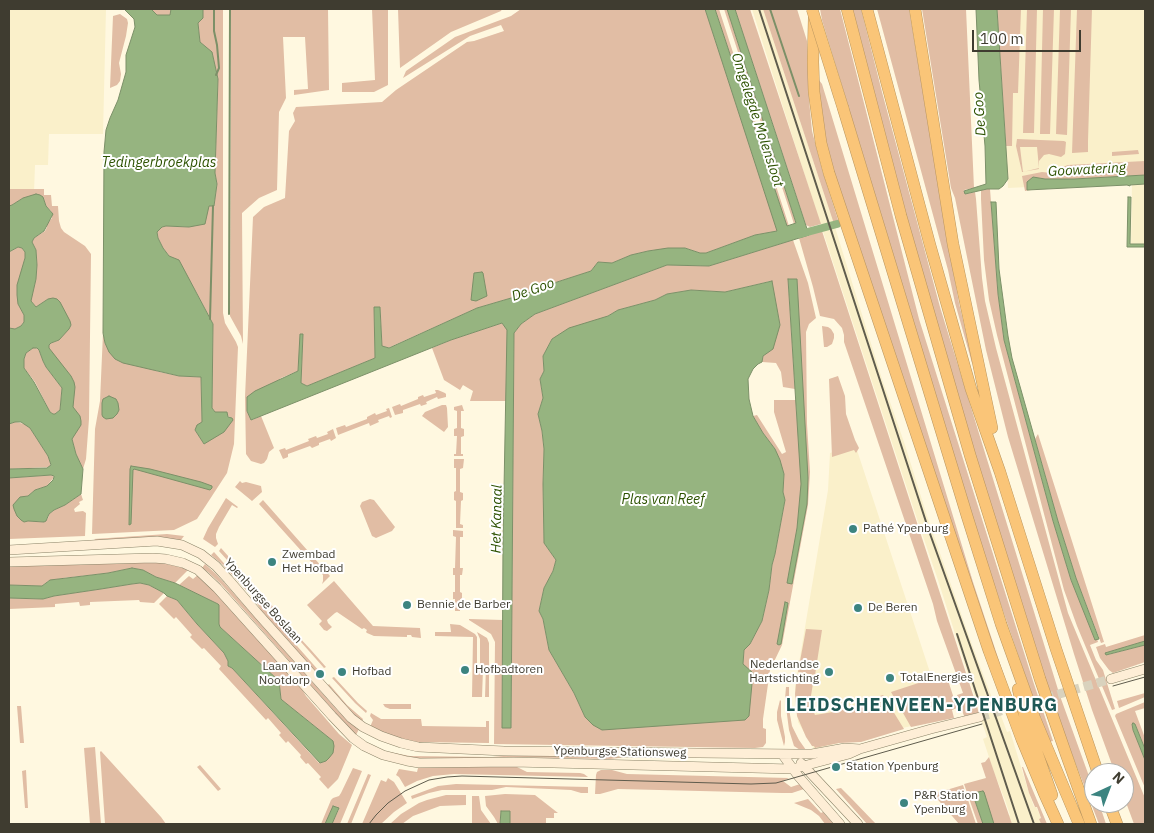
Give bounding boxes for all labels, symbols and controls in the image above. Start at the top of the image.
scale bar [974,20,1083,52]
text: 100 m [980,29,1024,48]
water label: Omgelegde Molensloot [727,51,787,189]
water label: De Goo [970,91,990,137]
water label: Tedingerbroekplas [102,155,216,171]
water label: Goowatering [1048,160,1126,180]
water label: De Goo [509,275,557,305]
water label: Het Kanaal [488,485,506,553]
water label: Plas van Reef [622,492,704,508]
place label: Pathé Ypenburg [863,522,948,536]
marker: Pathé Ypenburg [847,523,859,535]
place label: Zwembad Het Hofbad [282,548,343,576]
street label: Ypenburgse Boslaan [221,555,305,647]
marker: Zwembad Het Hofbad [266,556,278,568]
place label: Bennie de Barber [417,598,510,612]
marker: Bennie de Barber [401,599,413,611]
place label: De Beren [868,601,918,615]
marker: De Beren [852,602,864,614]
place label: Nederlandse Hartstichting [749,658,819,686]
place label: Laan van Nootdorp [259,660,310,688]
place label: Hofbadtoren [475,663,543,677]
marker: Hofbadtoren [459,664,471,676]
place label: Hofbad [352,665,391,679]
marker: Hofbad [336,666,348,678]
marker: Nederlandse Hartstichting [823,666,835,678]
marker: Laan van Nootdorp [314,668,326,680]
place label: TotalEnergies [900,671,973,685]
marker: TotalEnergies [884,672,896,684]
district label: LEIDSCHENVEEN-YPENBURG [783,695,1061,717]
street label: Ypenburgse Stationsweg [554,744,686,760]
place label: Station Ypenburg [846,760,938,774]
marker: Station Ypenburg [830,761,842,773]
north arrow [1084,763,1134,813]
text: N [1109,768,1128,788]
place label: P&R Station Ypenburg [914,789,978,817]
marker: P&R Station Ypenburg [898,797,910,809]

